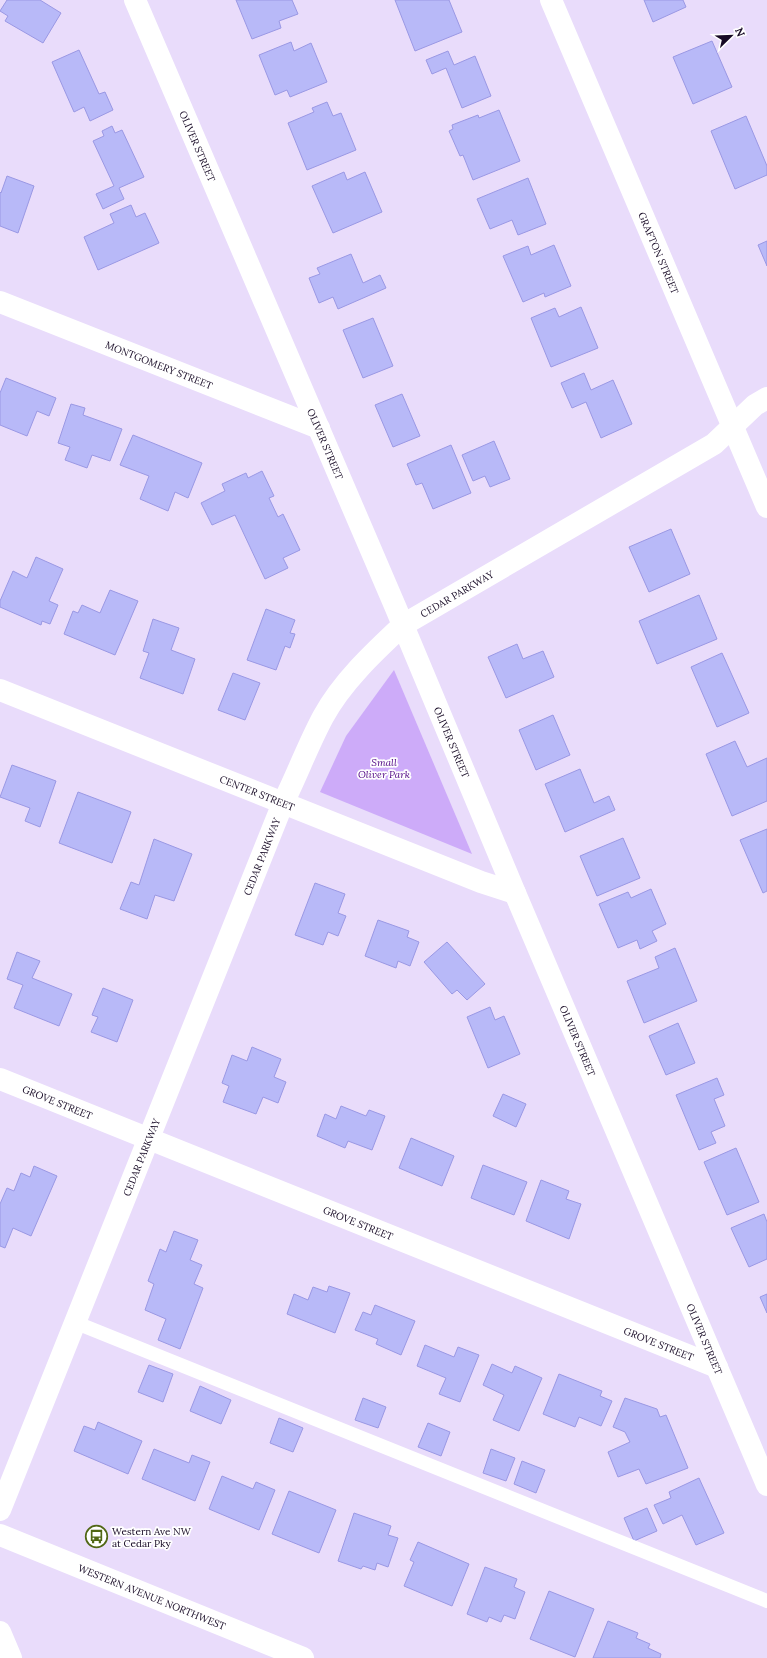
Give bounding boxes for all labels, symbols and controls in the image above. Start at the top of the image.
north arrow [711,16,751,56]
text: N [732,25,749,39]
street label: OLIVER STREET [177,109,219,184]
street label: GRAFTON STREET [636,210,682,297]
street label: MONTGOMERY STREET [104,338,215,392]
street label: OLIVER STREET [304,406,347,482]
street label: CEDAR PARKWAY [418,567,496,620]
street label: OLIVER STREET [431,705,473,780]
park label: Small Oliver Park [358,756,410,781]
street label: CENTER STREET [218,772,297,814]
street label: CEDAR PARKWAY [240,815,283,897]
street label: OLIVER STREET [557,1003,599,1079]
street label: GROVE STREET [21,1082,95,1122]
street label: CEDAR PARKWAY [120,1116,163,1198]
street label: GROVE STREET [321,1203,396,1243]
street label: OLIVER STREET [684,1301,726,1377]
street label: GROVE STREET [622,1324,696,1364]
bus stop icon: Western Ave NW at Cedar Pky [83,1524,109,1550]
place label: Western Ave NW at Cedar Pky [112,1525,192,1550]
street label: WESTERN AVENUE NORTHWEST [76,1561,228,1633]

